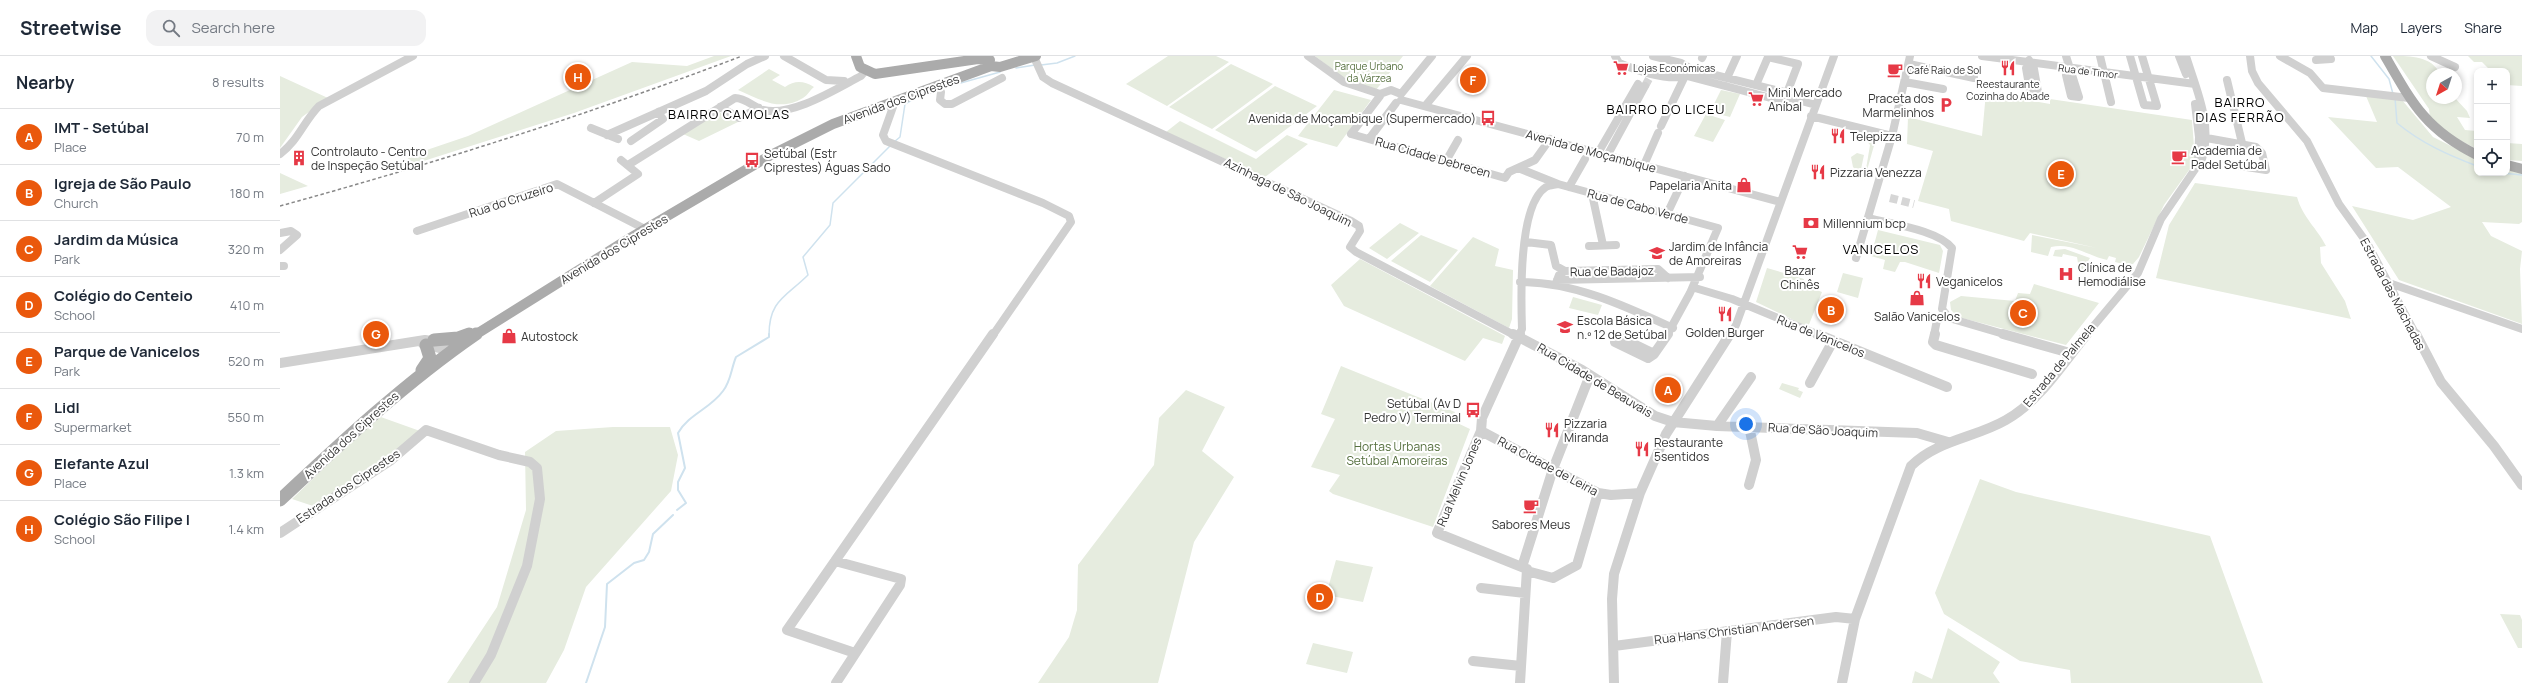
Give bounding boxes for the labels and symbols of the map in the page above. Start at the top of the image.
park label: Parque Urbano da Várzea [1335,59,1403,85]
supermarket icon: Lojas Económicas [1612,59,1630,77]
restaurant icon: Reestaurante Cozinha do Abade [1999,59,2017,77]
street label: Rua de Timor [2057,60,2119,82]
place label: Lojas Económicas [1633,61,1715,75]
cafe icon: Café Raio de Sol [1886,61,1904,79]
pin: H [565,62,591,92]
place label: Café Raio de Sol [1907,63,1981,77]
pin: F [1460,65,1486,95]
north arrow [2426,68,2462,104]
street label: Avenida dos Ciprestes [840,70,962,128]
place label: Reestaurante Cozinha do Abade [1966,77,2050,103]
place label: Mini Mercado Aníbal [1768,84,1842,115]
supermarket icon: Mini Mercado Aníbal [1747,90,1765,108]
place label: Praceta dos Marmelinhos [1863,90,1934,121]
district label: BAIRRO DIAS FERRÃO [2195,93,2285,126]
parking icon: Praceta dos Marmelinhos [1937,96,1955,114]
district label: BAIRRO DO LICEU [1607,100,1725,118]
district label: BAIRRO CAMOLAS [668,105,790,123]
bus stop icon: Avenida de Moçambique (Supermercado) [1479,109,1497,127]
place label: Avenida de Moçambique (Supermercado) [1248,110,1476,127]
street label: Avenida de Moçambique [1524,125,1658,177]
restaurant icon: Telepizza [1829,127,1847,145]
place label: Telepizza [1850,128,1902,145]
street label: Rua Cidade Debrecen [1373,132,1493,182]
place label: Academia de Padel Setúbal [2191,142,2267,173]
place label: Controlauto - Centro de Inspeção Setúbal [311,143,427,174]
place label: Setúbal (Estr Ciprestes) Águas Sado [764,145,891,176]
cafe icon: Academia de Padel Setúbal [2170,148,2188,166]
building icon: Controlauto - Centro de Inspeção Setúbal [290,149,308,167]
bus stop icon: Setúbal (Estr Ciprestes) Águas Sado [743,151,761,169]
street label: Azinhaga de São Joaquim [1221,154,1355,230]
pin: E [2048,159,2074,189]
restaurant icon: Pizzaria Venezza [1809,163,1827,181]
place label: Pizzaria Venezza [1830,164,1922,181]
shop icon: Papelaria Anita [1735,176,1753,194]
place label: Papelaria Anita [1650,177,1732,194]
street label: Rua do Cruzeiro [467,178,555,222]
street label: Rua de Cabo Verde [1586,184,1690,228]
street label: Avenida dos Ciprestes [557,210,671,288]
bank icon: Millennium bcp [1802,214,1820,232]
place label: Millennium bcp [1823,215,1906,232]
street label: Estrada das Machadas [2356,235,2430,353]
place label: Jardim de Infância de Amoreiras [1669,238,1768,269]
district label: VANICELOS [1843,240,1919,258]
supermarket icon: Bazar Chinês [1791,243,1809,261]
school or university icon: Jardim de Infância de Amoreiras [1648,244,1666,262]
place label: Clínica de Hemodiálise [2078,259,2146,290]
street label: Rua de Badajoz [1570,262,1654,280]
place label: Bazar Chinês [1781,262,1819,293]
hospital icon: Clínica de Hemodiálise [2057,265,2075,283]
restaurant icon: Veganicelos [1915,272,1933,290]
place label: Veganicelos [1936,273,2003,290]
shop icon: Salão Vanicelos [1908,289,1926,307]
pin: B [1818,295,1844,325]
pin: C [2010,298,2036,328]
restaurant icon: Golden Burger [1716,305,1734,323]
place label: Salão Vanicelos [1874,308,1960,325]
street label: Rua de Vanicelos [1775,311,1867,361]
place label: Escola Básica n.º 12 de Setúbal [1577,312,1667,343]
school or university icon: Escola Básica n.º 12 de Setúbal [1556,318,1574,336]
pin: G [363,319,389,349]
street label: Estrada de Palmela [2019,320,2099,410]
place label: Golden Burger [1686,324,1765,341]
shop icon: Autostock [500,327,518,345]
place label: Autostock [521,328,579,345]
street label: Rua Cidade de Beauvais [1534,339,1656,421]
pin: A [1655,375,1681,405]
street label: Avenida dos Ciprestes [300,388,402,482]
place label: Setúbal (Av D Pedro V) Terminal [1364,395,1461,426]
bus stop icon: Setúbal (Av D Pedro V) Terminal [1464,401,1482,419]
your location [1736,414,1756,434]
place label: Pizzaria Miranda [1564,415,1609,446]
street label: Rua de São Joaquim [1767,419,1879,441]
restaurant icon: Pizzaria Miranda [1543,421,1561,439]
street label: Rua Cidade de Leiria [1495,432,1601,500]
place label: Restaurante 5sentidos [1654,434,1723,465]
street label: Rua Melvin Jones [1433,435,1485,529]
park label: Hortas Urbanas Setúbal Amoreiras [1346,438,1448,469]
restaurant icon: Restaurante 5sentidos [1633,440,1651,458]
street label: Estrada dos Ciprestes [293,445,403,527]
cafe icon: Sabores Meus [1522,497,1540,515]
place label: Sabores Meus [1492,516,1570,533]
pin: D [1307,582,1333,612]
street label: Rua Hans Christian Andersen [1653,612,1815,648]

